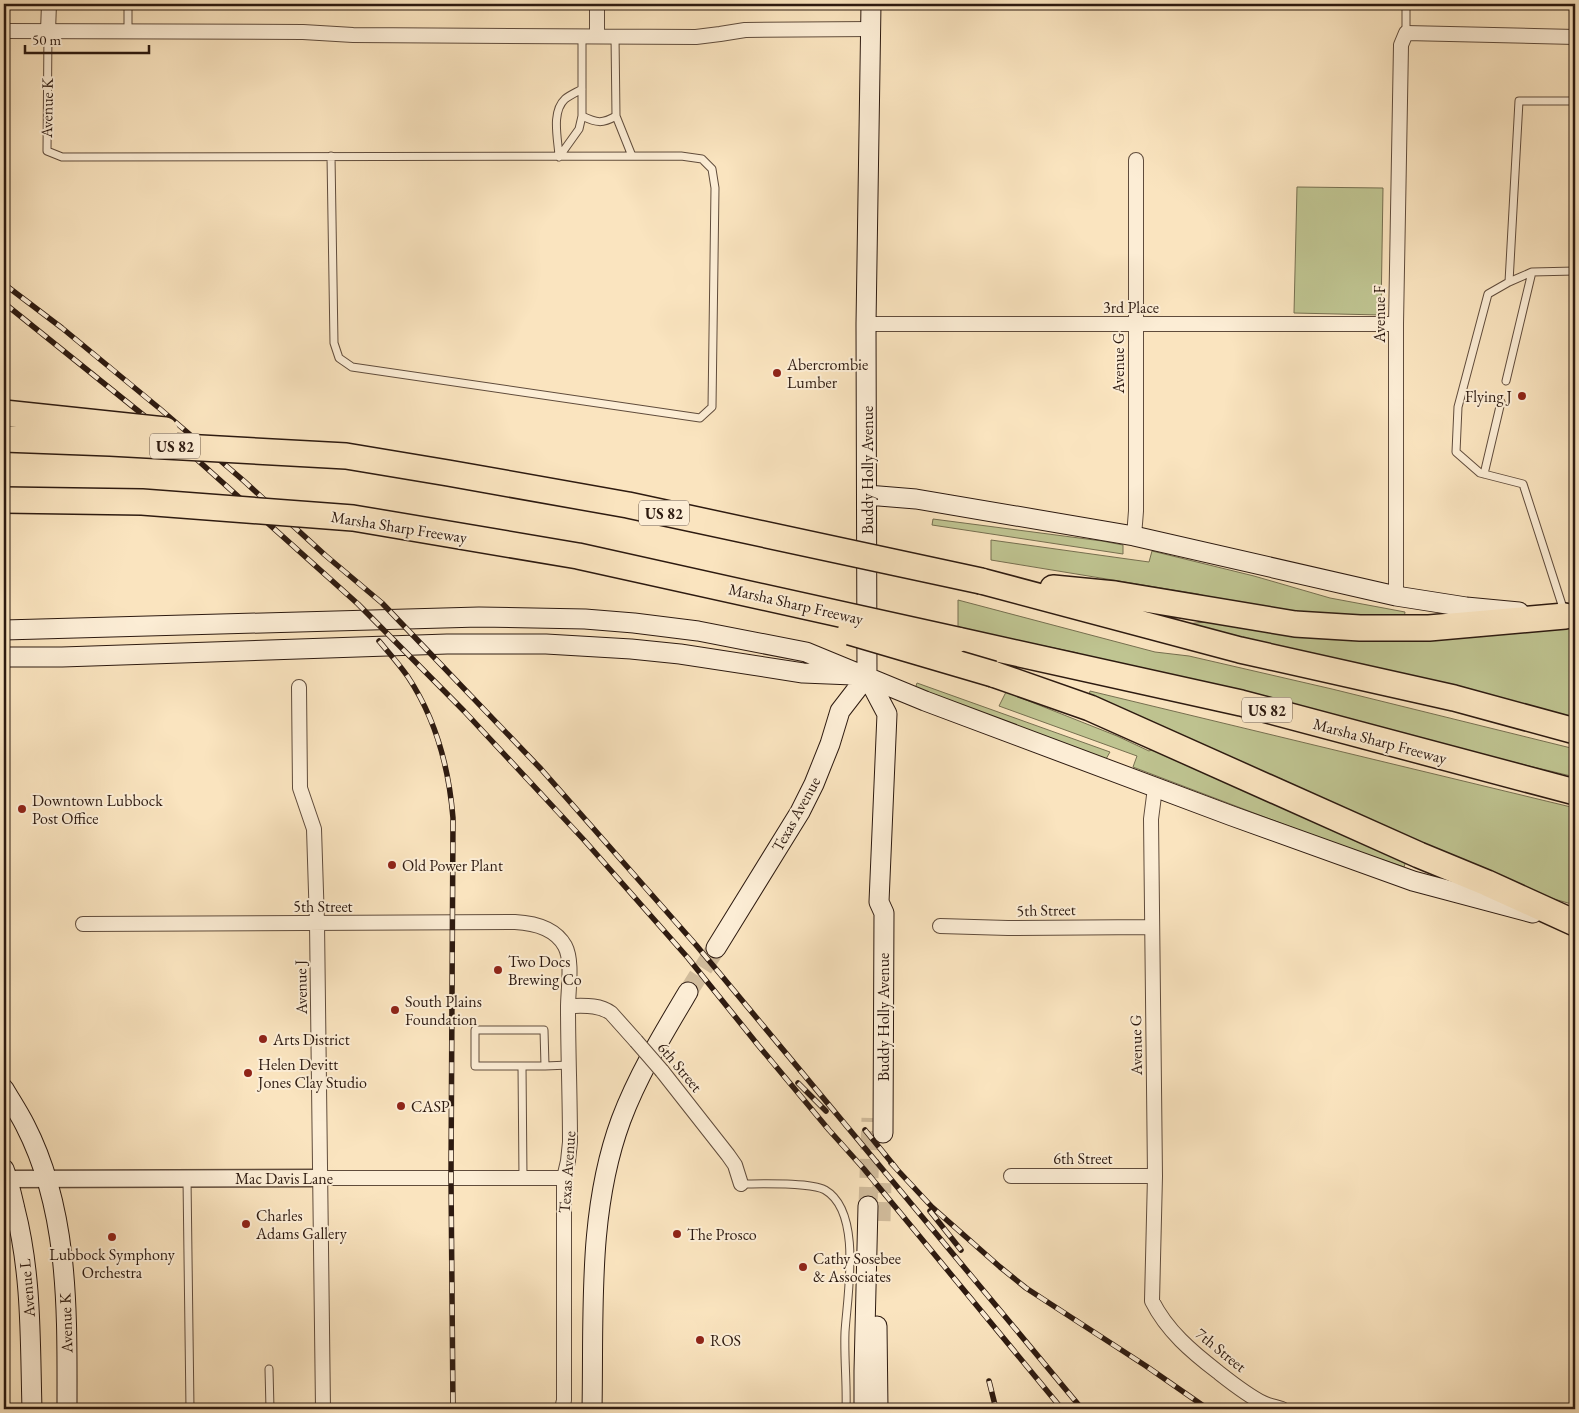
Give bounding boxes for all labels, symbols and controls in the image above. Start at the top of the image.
scale bar [25,22,149,54]
text: 50 m [32,30,61,49]
street label: Avenue K [36,77,58,139]
street label: Avenue F [1369,285,1390,344]
street label: 3rd Place [1103,297,1159,318]
street label: Avenue G [1108,332,1129,394]
place label: Abercrombie Lumber [786,354,868,393]
marker: Abercrombie Lumber [771,367,783,379]
place label: Flying J [1465,386,1512,407]
marker: Flying J [1516,390,1528,402]
street label: Buddy Holly Avenue [857,406,878,534]
road number: US 82 [150,434,200,458]
road number: US 82 [639,500,689,526]
street label: Marsha Sharp Freeway [329,506,470,548]
street label: Marsha Sharp Freeway [727,578,866,630]
road number: US 82 [1242,698,1292,722]
street label: Marsha Sharp Freeway [1311,713,1450,769]
street label: Texas Avenue [767,773,825,855]
place label: Downtown Lubbock Post Office [32,790,163,829]
marker: Downtown Lubbock Post Office [16,803,28,815]
place label: Old Power Plant [402,855,503,876]
marker: Old Power Plant [386,859,398,871]
street label: 5th Street [293,896,353,917]
street label: 5th Street [1016,899,1076,921]
place label: Two Docs Brewing Co [508,951,582,990]
street label: Buddy Holly Avenue [873,953,894,1081]
street label: Avenue J [290,960,312,1015]
marker: Two Docs Brewing Co [492,964,504,976]
place label: South Plains Foundation [405,991,482,1030]
marker: South Plains Foundation [389,1004,401,1016]
street label: Avenue G [1125,1014,1147,1077]
place label: Arts District [272,1029,350,1050]
marker: Arts District [257,1033,269,1045]
street label: 6th Street [653,1038,707,1096]
place label: Helen Devitt Jones Clay Studio [256,1054,367,1093]
marker: Helen Devitt Jones Clay Studio [242,1067,254,1079]
place label: CASP [411,1096,450,1117]
marker: CASP [395,1100,407,1112]
street label: Texas Avenue [554,1130,580,1214]
street label: 6th Street [1053,1148,1113,1169]
street label: Mac Davis Lane [235,1168,333,1189]
place label: Charles Adams Gallery [255,1205,348,1244]
marker: Charles Adams Gallery [240,1218,252,1230]
place label: The Prosco [687,1224,757,1245]
marker: The Prosco [671,1228,683,1240]
marker: Lubbock Symphony Orchestra [106,1231,118,1243]
place label: Lubbock Symphony Orchestra [49,1244,176,1283]
place label: Cathy Sosebee & Associates [813,1248,901,1287]
street label: Avenue L [14,1257,40,1319]
marker: Cathy Sosebee & Associates [797,1261,809,1273]
street label: Avenue K [54,1292,78,1354]
street label: 7th Street [1191,1323,1251,1377]
place label: ROS [710,1330,741,1351]
marker: ROS [694,1334,706,1346]

